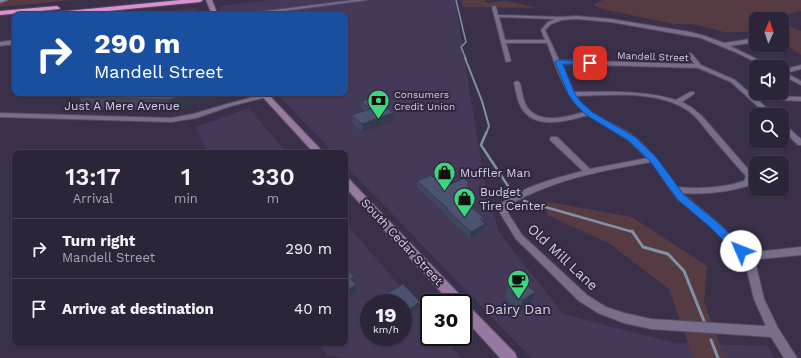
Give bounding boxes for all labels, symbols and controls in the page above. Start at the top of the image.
north arrow [749,12,789,52]
map controls [749,12,789,196]
text: 290 m [94,27,180,60]
icon: right [28,28,80,80]
pin [573,46,607,80]
street label: Mandell Street [617,50,690,63]
icon: arrive [579,52,601,74]
button: sound [749,60,789,100]
text: Mandell Street [94,61,223,82]
bank icon: Consumers Credit Union [365,87,391,120]
place label: Consumers Credit Union [394,89,455,112]
street label: Just A Mere Avenue [64,99,180,113]
button: search [749,108,789,148]
button: layers [749,156,789,196]
shop icon: Muffler Man [431,160,457,193]
text: 13:17 [65,163,121,191]
text: 1 [181,163,191,191]
text: 330 [251,163,295,191]
place label: Muffler Man [460,166,531,180]
place label: Budget Tire Center [480,185,545,213]
shop icon: Budget Tire Center [451,186,477,219]
text: Arrival [73,191,113,206]
text: min [174,191,198,206]
text: m [267,191,279,206]
street label: South Cedar Street [358,196,446,288]
street label: Old Mill Lane [525,220,601,294]
position arrow [720,230,762,272]
text: Turn right [62,232,135,250]
icon: right [28,238,50,260]
text: 290 m [285,240,332,258]
text: Mandell Street [62,250,155,265]
cafe icon: Dairy Dan [505,268,531,301]
speed limit sign: 30 [420,294,472,346]
icon: arrive [28,298,50,320]
text: Arrive at destination [62,300,214,318]
text: 40 m [294,300,332,318]
place label: Dairy Dan [485,301,551,317]
text: 19 [376,303,396,327]
text: km/h [373,324,399,335]

